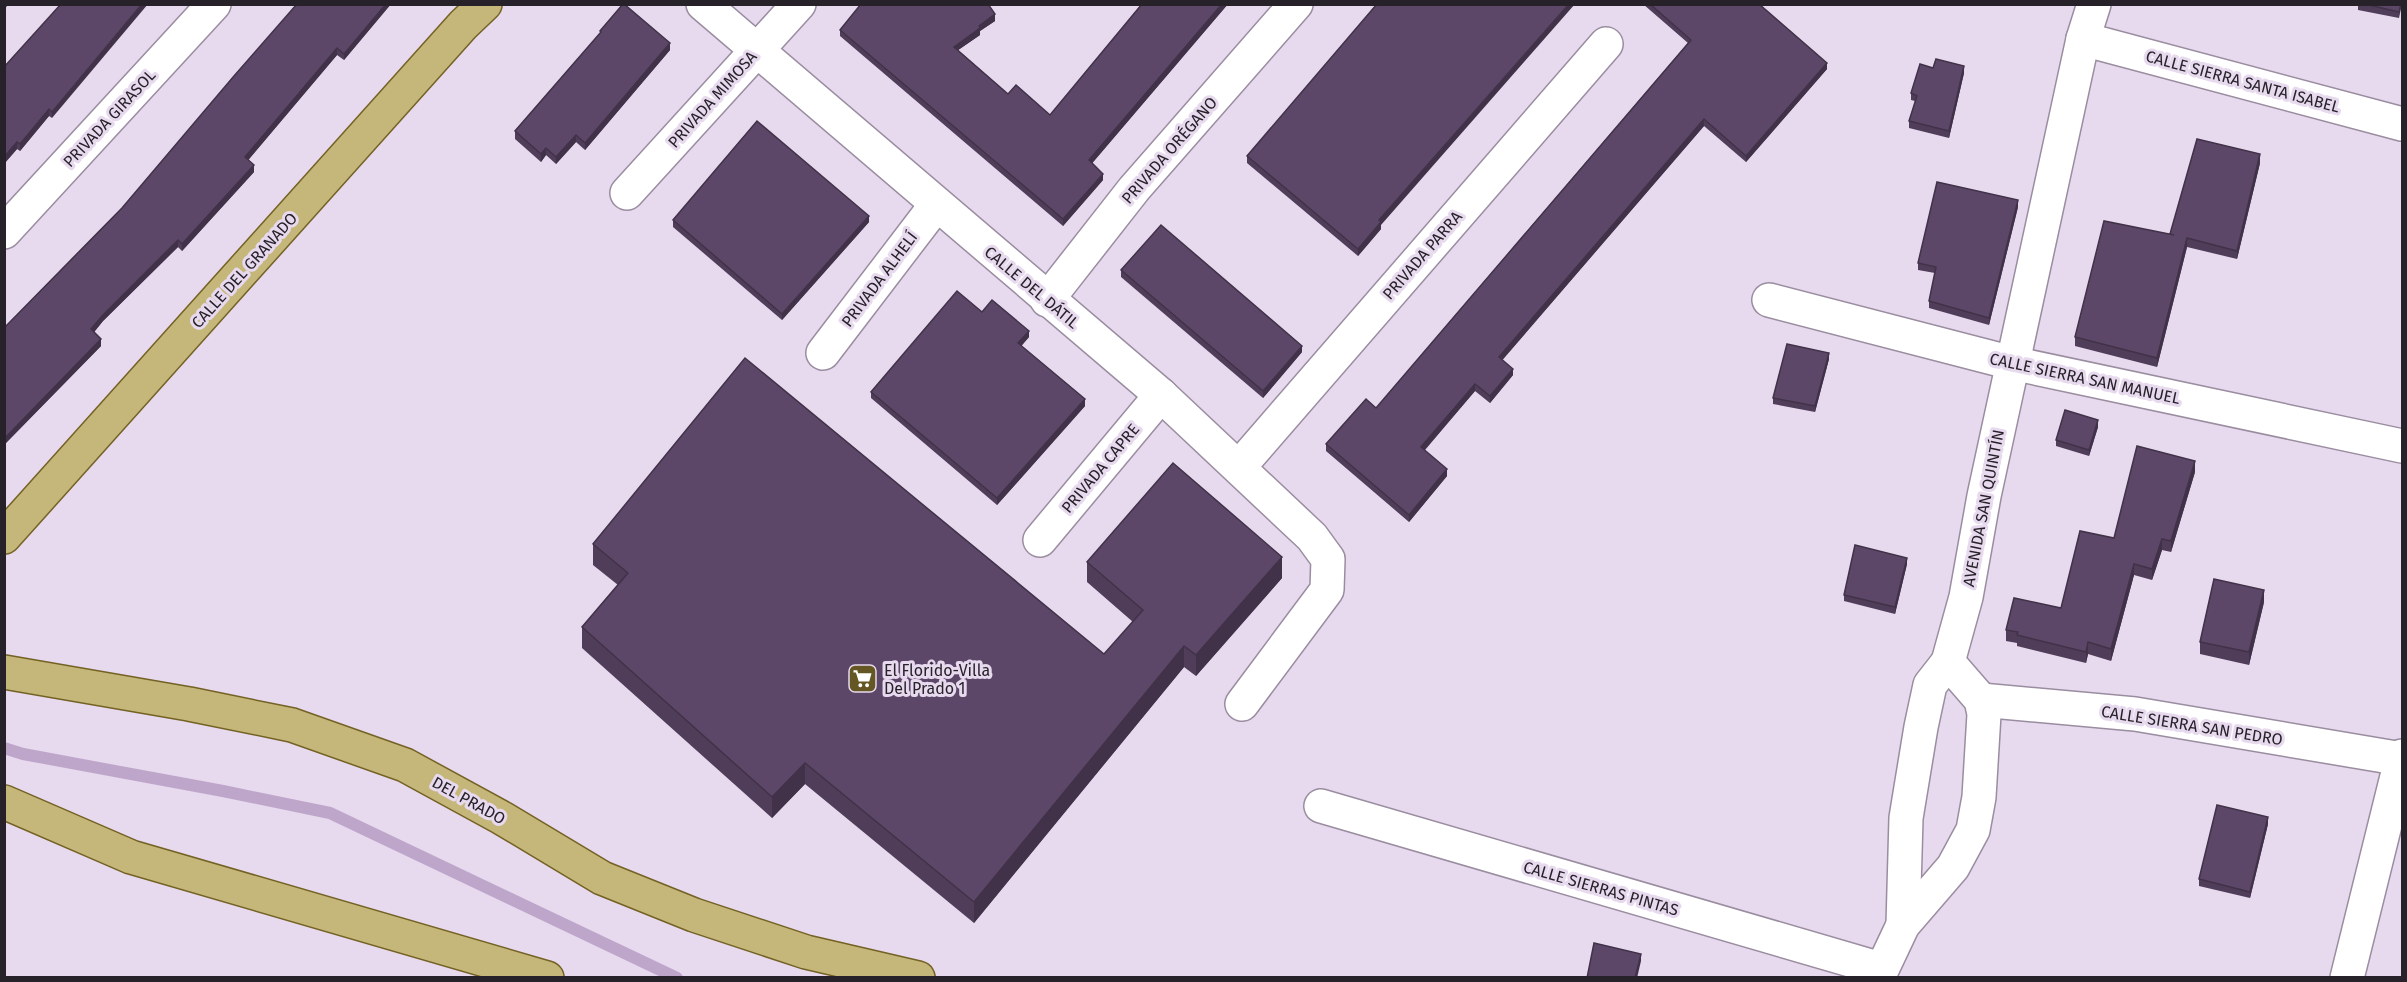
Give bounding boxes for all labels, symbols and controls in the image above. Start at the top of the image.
street label: CALLE SIERRA SANTA ISABEL [2144,46,2342,117]
street label: PRIVADA MIMOSA [664,47,761,152]
street label: PRIVADA GIRASOL [59,66,159,171]
street label: PRIVADA ORÉGANO [1117,92,1221,208]
street label: PRIVADA PARRA [1379,207,1467,303]
street label: CALLE DEL GRANADO [188,209,301,332]
street label: PRIVADA ALHELÍ [837,227,922,331]
street label: CALLE DEL DÁTIL [981,242,1083,332]
street label: CALLE SIERRA SAN MANUEL [1988,349,2182,408]
street label: PRIVADA CAPRE [1058,420,1143,517]
street label: AVENIDA SAN QUINTÍN [1958,428,2008,588]
place label: El Florido-Villa Del Prado 1 [884,661,990,698]
supermarket icon: El Florido-Villa Del Prado 1 [847,663,879,695]
street label: CALLE SIERRA SAN PEDRO [2100,702,2284,749]
street label: DEL PRADO [429,773,509,828]
street label: CALLE SIERRAS PINTAS [1521,857,1681,920]

